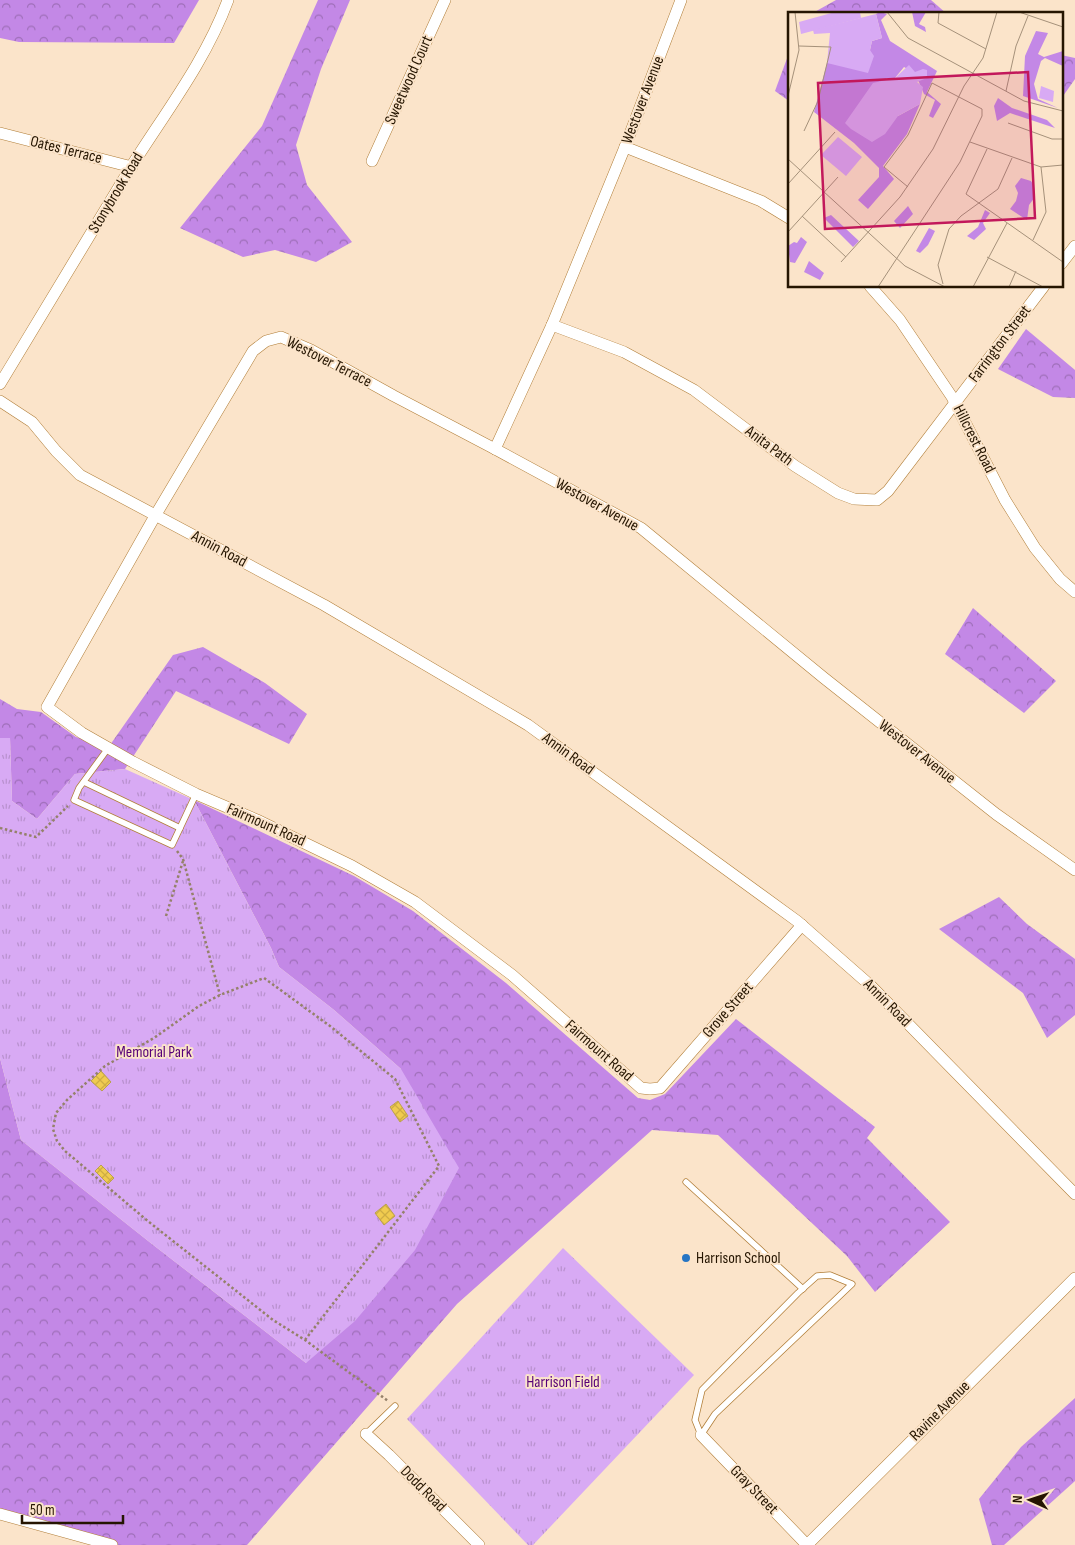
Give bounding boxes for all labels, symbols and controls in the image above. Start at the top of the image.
inset map [788,12,1062,288]
street label: Sweetwood Court [381,32,437,127]
street label: Westover Avenue [618,53,668,147]
street label: Oates Terrace [28,132,104,168]
street label: Stonybrook Road [84,149,148,237]
street label: Farrington Street [965,302,1035,386]
street label: Westover Terrace [283,332,375,392]
street label: Hillcrest Road [949,402,999,476]
street label: Anita Path [741,421,797,470]
street label: Westover Avenue [552,474,642,536]
street label: Annin Road [187,526,250,571]
street label: Westover Avenue [875,716,959,788]
street label: Annin Road [537,728,598,779]
street label: Fairmount Road [224,799,308,851]
street label: Annin Road [858,974,915,1031]
street label: Grove Street [699,978,757,1042]
street label: Fairmount Road [561,1016,637,1086]
park label: Memorial Park [116,1043,192,1062]
place label: Harrison School [696,1249,781,1268]
marker: Harrison School [680,1252,692,1264]
park label: Harrison Field [526,1373,600,1392]
street label: Ravine Avenue [906,1377,974,1445]
street label: Dodd Road [396,1462,450,1516]
street label: Gray Street [726,1462,782,1519]
north arrow [1005,1475,1055,1525]
scale bar [22,1492,124,1524]
text: N [1009,1495,1026,1504]
text: 50 m [30,1501,55,1520]

